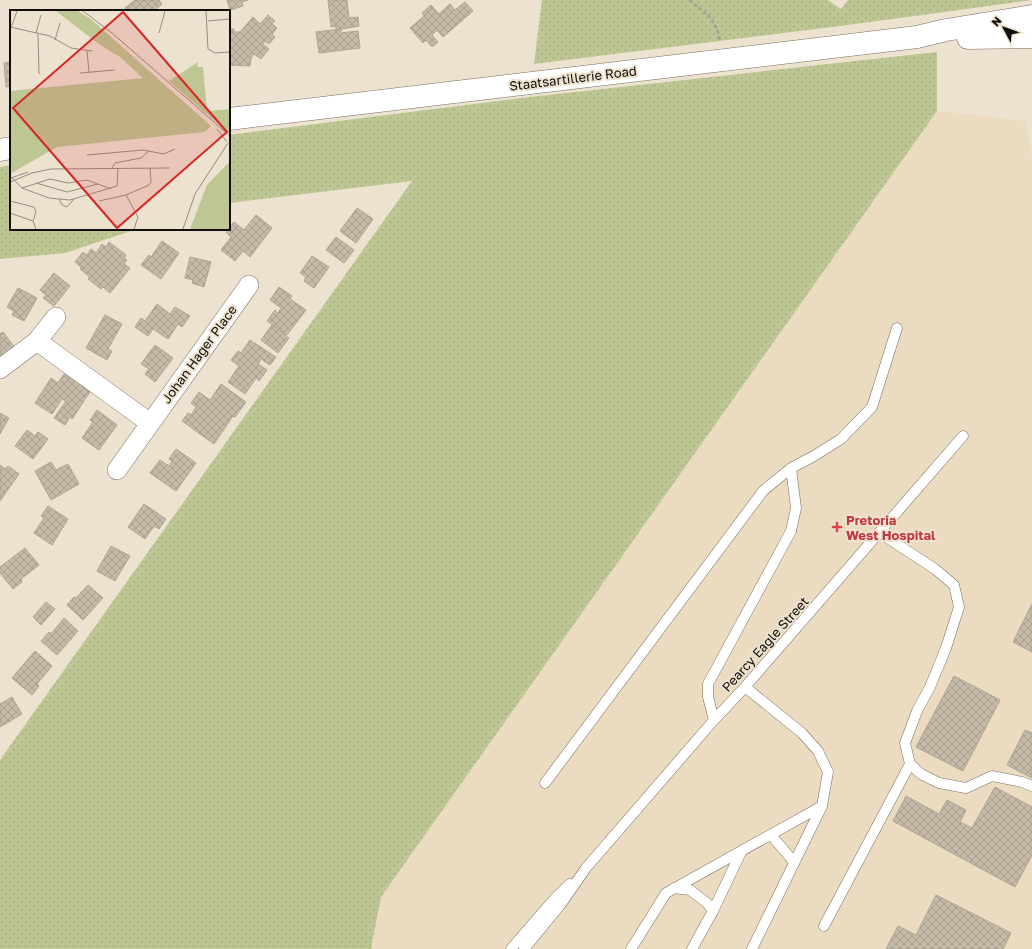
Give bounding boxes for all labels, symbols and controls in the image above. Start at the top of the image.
north arrow [984,8,1024,48]
inset map [10,10,230,230]
text: N [988,14,1004,29]
street label: Staatsartillerie Road [508,62,638,94]
street label: Johan Hager Place [158,302,240,406]
place label: Pretoria West Hospital [846,512,936,543]
marker: Pretoria West Hospital [831,521,843,533]
street label: Pearcy Eagle Street [718,593,812,695]

